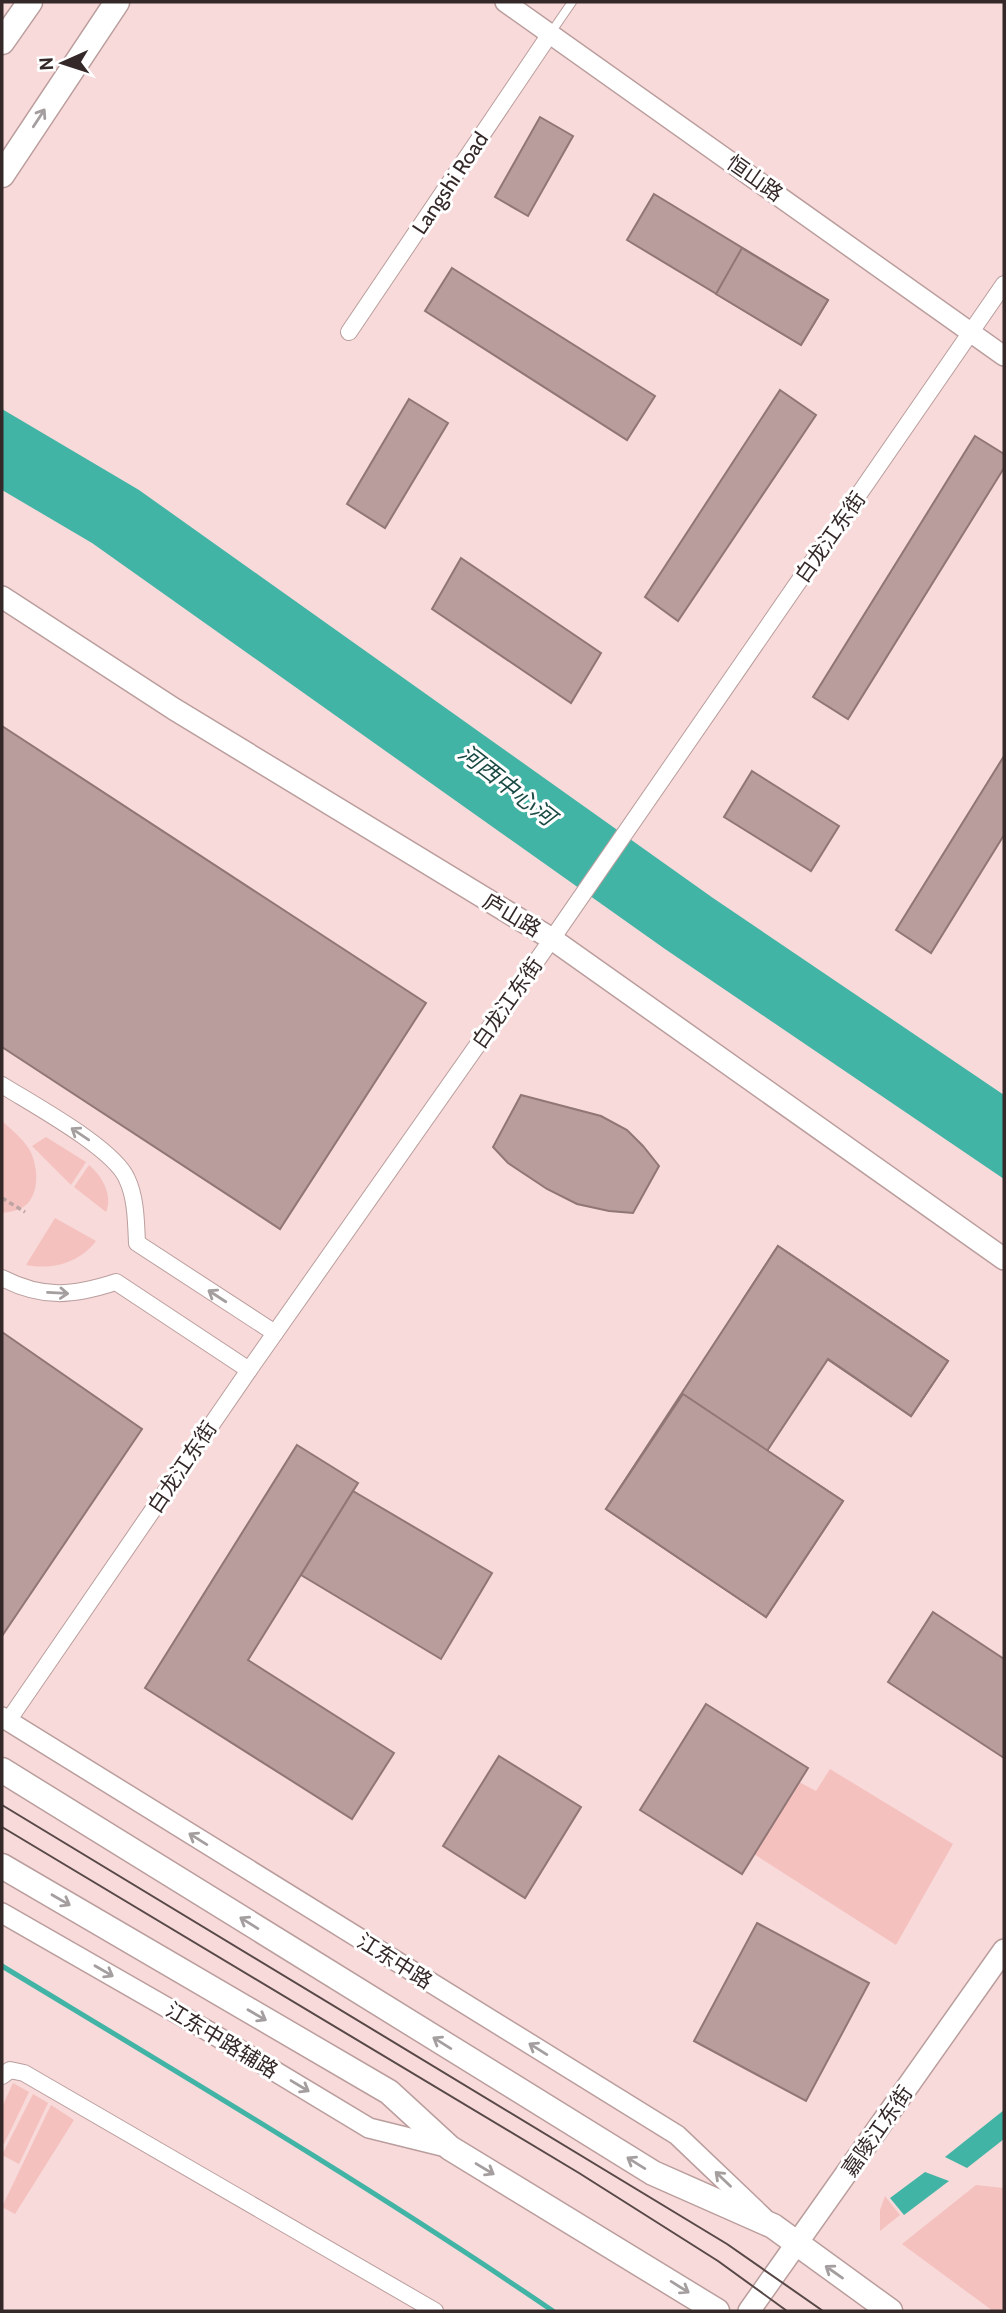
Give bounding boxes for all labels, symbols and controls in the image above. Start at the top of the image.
north arrow [28,28,98,98]
text: N [35,57,58,71]
one-way arrow [33,109,47,129]
street label: Langshi Road [407,127,493,239]
street label: 恒山路 [722,150,788,206]
street label: 白龙江东街 [790,487,870,587]
water label: 河西中心河 [453,739,564,834]
street label: 庐山路 [479,888,545,942]
street label: 白龙江东街 [467,953,547,1053]
one-way arrow [71,1127,90,1141]
one-way arrow [46,1286,69,1299]
one-way arrow [208,1288,228,1302]
street label: 白龙江东街 [142,1416,222,1518]
one-way arrow [189,1831,209,1845]
one-way arrow [50,1894,70,1908]
one-way arrow [240,1916,259,1931]
street label: 江东中路 [353,1928,437,1994]
one-way arrow [93,1964,113,1978]
street label: 江东中路辅路 [162,1997,282,2083]
one-way arrow [246,2009,267,2022]
one-way arrow [433,2036,453,2050]
one-way arrow [528,2041,548,2055]
one-way arrow [289,2080,309,2094]
street label: 嘉陵江东街 [837,2081,917,2181]
one-way arrow [626,2155,646,2169]
one-way arrow [475,2162,495,2176]
one-way arrow [715,2170,732,2187]
one-way arrow [825,2265,844,2279]
one-way arrow [669,2281,689,2295]

